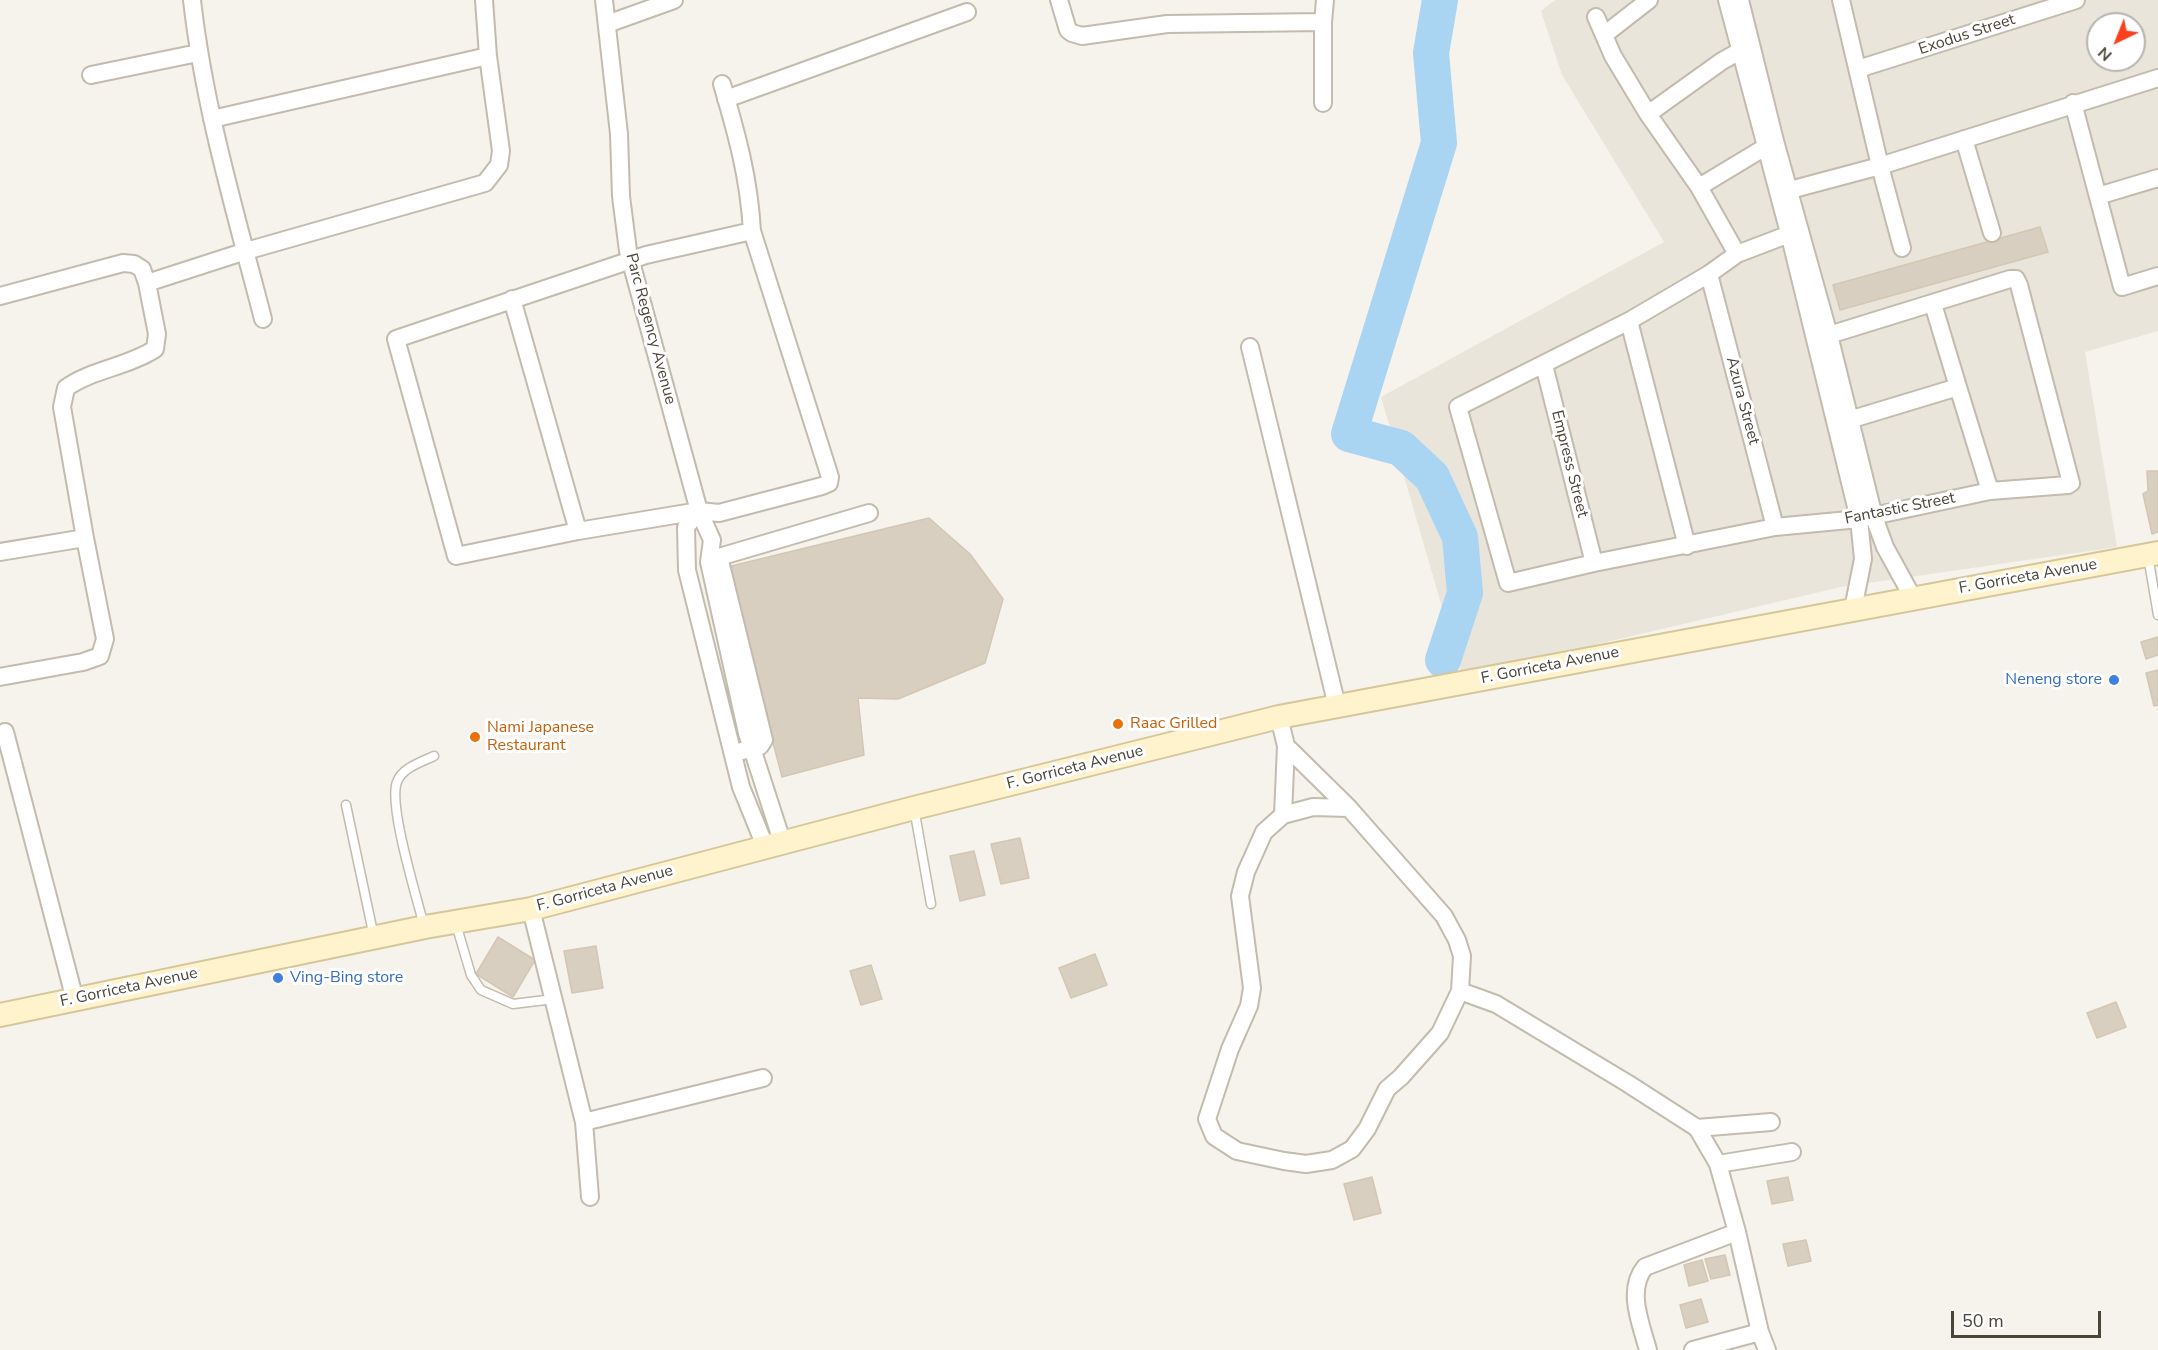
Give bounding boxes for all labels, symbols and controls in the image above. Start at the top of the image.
street label: Exodus Street [1916,10,2018,60]
north arrow [2086,12,2146,72]
text: N [2093,42,2117,66]
street label: Parc Regency Avenue [621,251,679,407]
street label: Azura Street [1721,355,1763,447]
street label: Empress Street [1546,408,1592,520]
street label: Fantastic Street [1843,489,1957,529]
street label: F. Gorriceta Avenue [1957,555,2099,599]
street label: F. Gorriceta Avenue [1479,643,1621,689]
place label: Neneng store [2005,670,2102,690]
marker: Neneng store [2107,673,2121,687]
place label: Raac Grilled [1130,714,1217,734]
marker: Raac Grilled [1111,717,1125,731]
place label: Nami Japanese Restaurant [487,718,594,756]
marker: Nami Japanese Restaurant [468,730,482,744]
street label: F. Gorriceta Avenue [1005,742,1145,794]
street label: F. Gorriceta Avenue [535,862,675,916]
street label: F. Gorriceta Avenue [58,964,200,1012]
place label: Ving-Bing store [290,968,403,988]
marker: Ving-Bing store [271,971,285,985]
scale bar [1954,1299,2104,1337]
text: 50 m [1962,1309,2004,1333]

